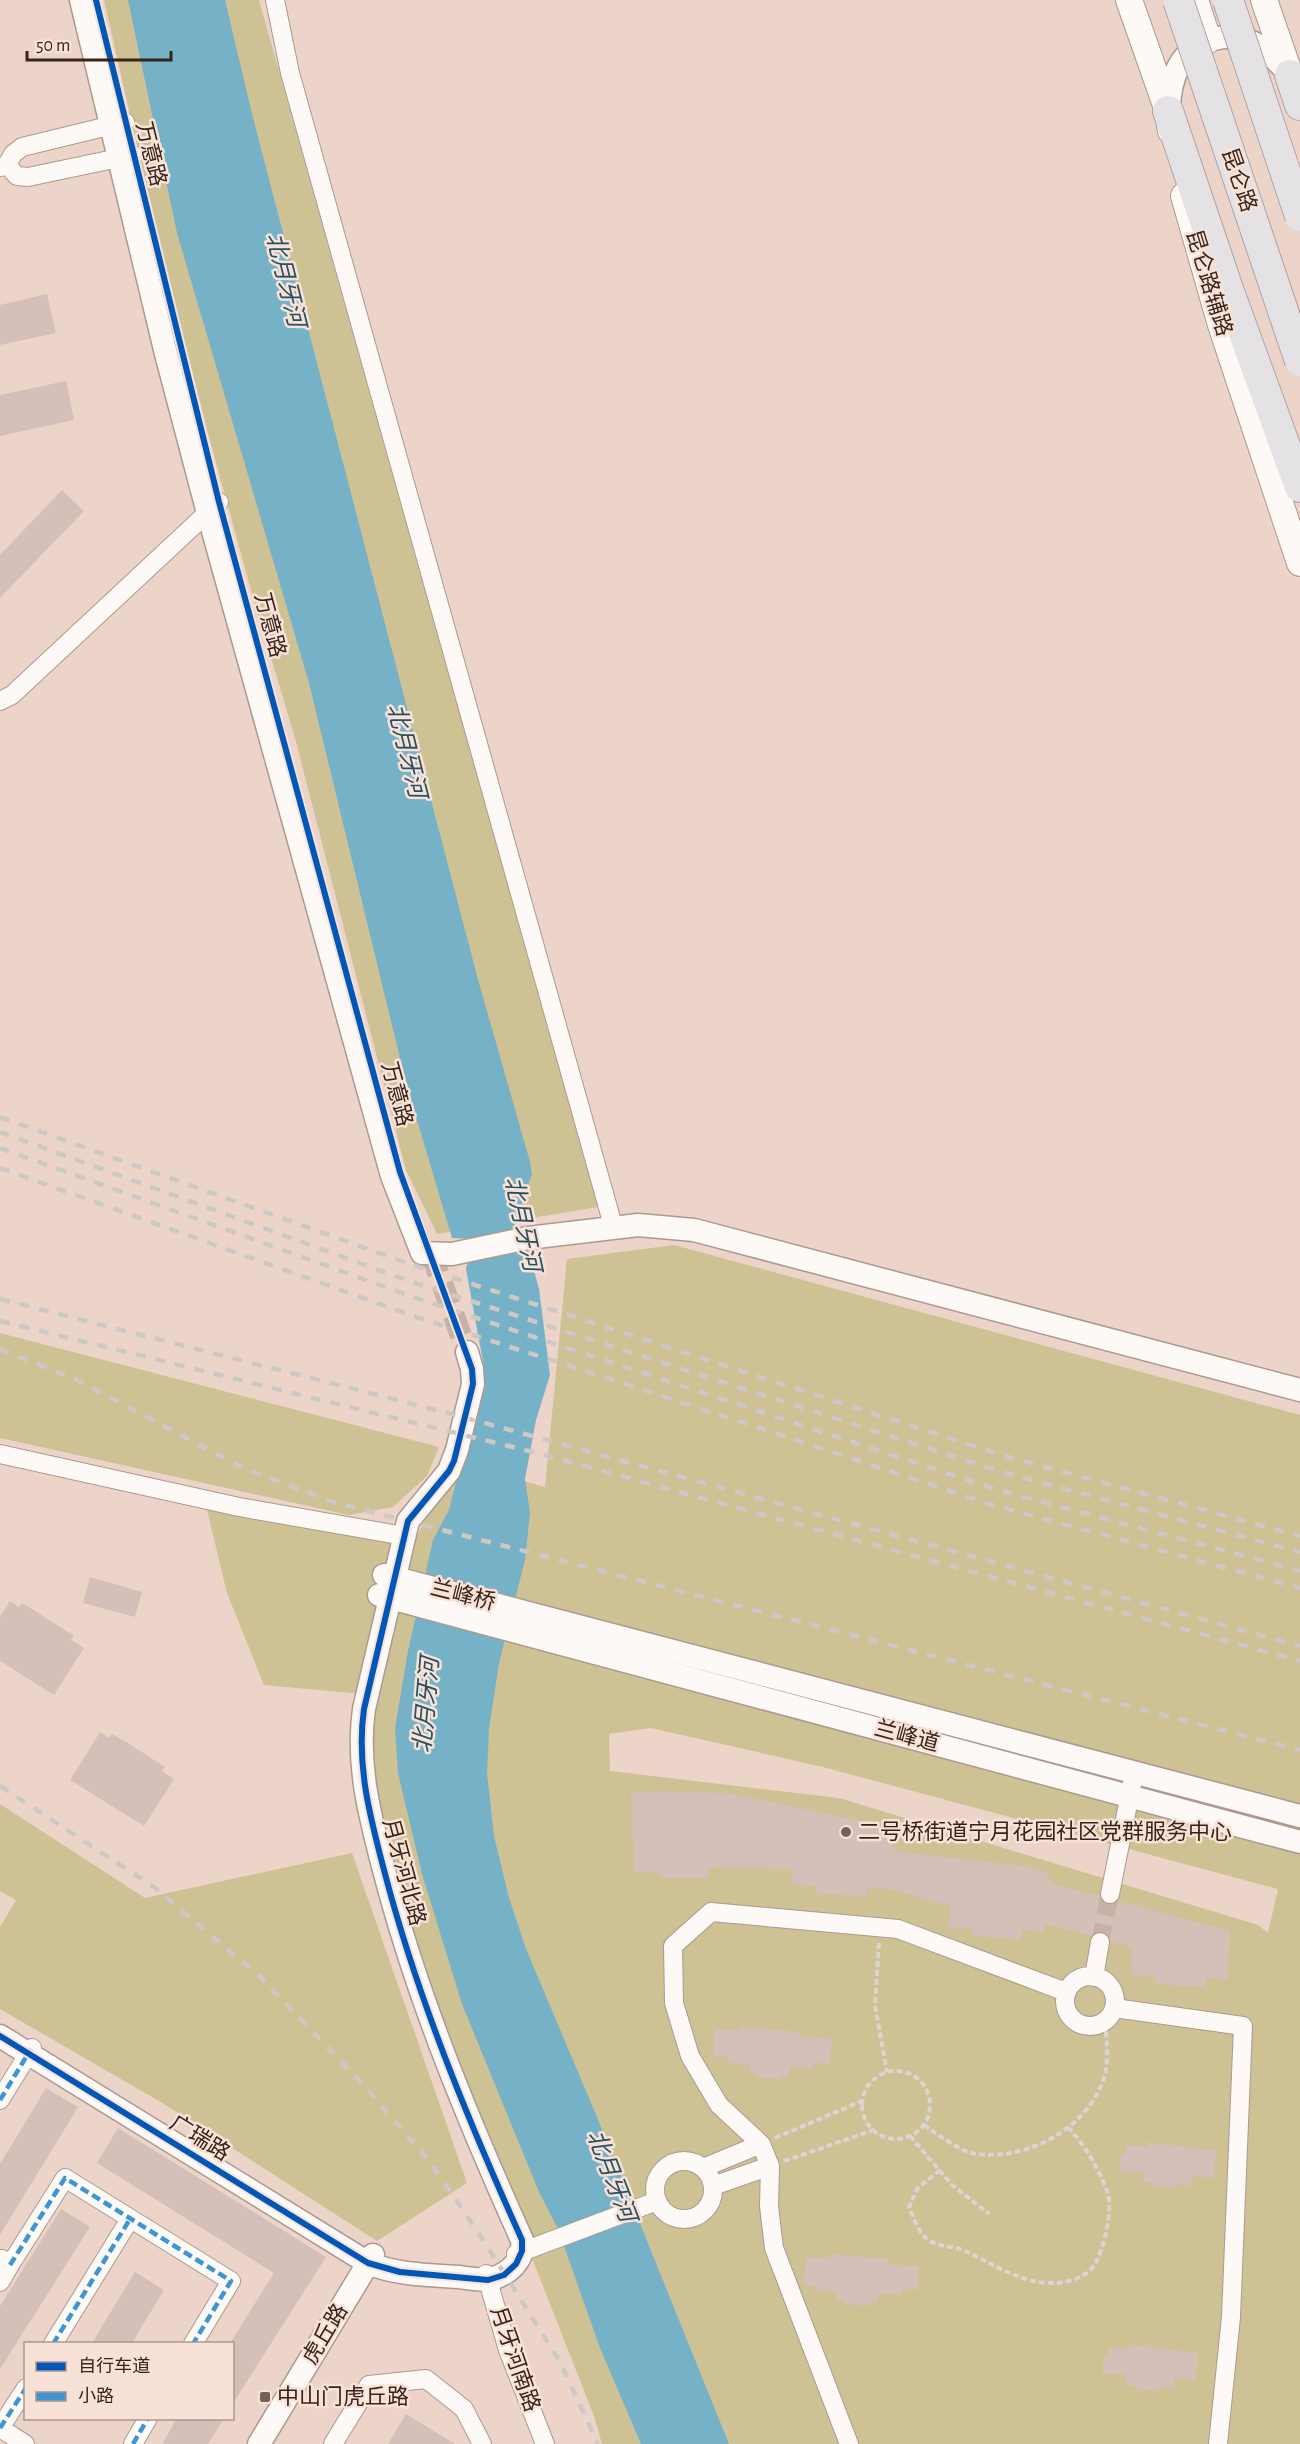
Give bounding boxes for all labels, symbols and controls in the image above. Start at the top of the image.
scale bar [27,24,171,62]
text: 50 m [36,37,70,55]
street label: 万意路 [132,119,171,189]
street label: 昆仑路 [1218,145,1261,215]
street label: 昆仑路辅路 [1182,227,1237,339]
water label: 北月牙河 [262,230,310,333]
street label: 万意路 [251,590,290,660]
water label: 北月牙河 [383,701,431,804]
street label: 万意路 [378,1059,417,1129]
water label: 北月牙河 [500,1174,546,1277]
street label: 兰峰桥 [428,1575,498,1614]
water label: 北月牙河 [410,1652,443,1754]
street label: 兰峰道 [872,1716,942,1755]
street label: 月牙河北路 [379,1816,430,1928]
place label: 二号桥街道宁月花园社区党群服务中心 [858,1820,1232,1843]
marker: 二号桥街道宁月花园社区党群服务中心 [839,1825,853,1839]
street label: 广瑞路 [166,2110,234,2165]
water label: 北月牙河 [583,2127,642,2229]
street label: 虎丘路 [298,2300,351,2368]
street label: 月牙河南路 [487,2303,544,2415]
legend [24,2342,234,2420]
text: 自行车道 [78,2356,150,2376]
place label: 中山门虎丘路 [277,2385,409,2408]
text: 小路 [78,2386,114,2406]
marker: 中山门虎丘路 [258,2390,272,2404]

